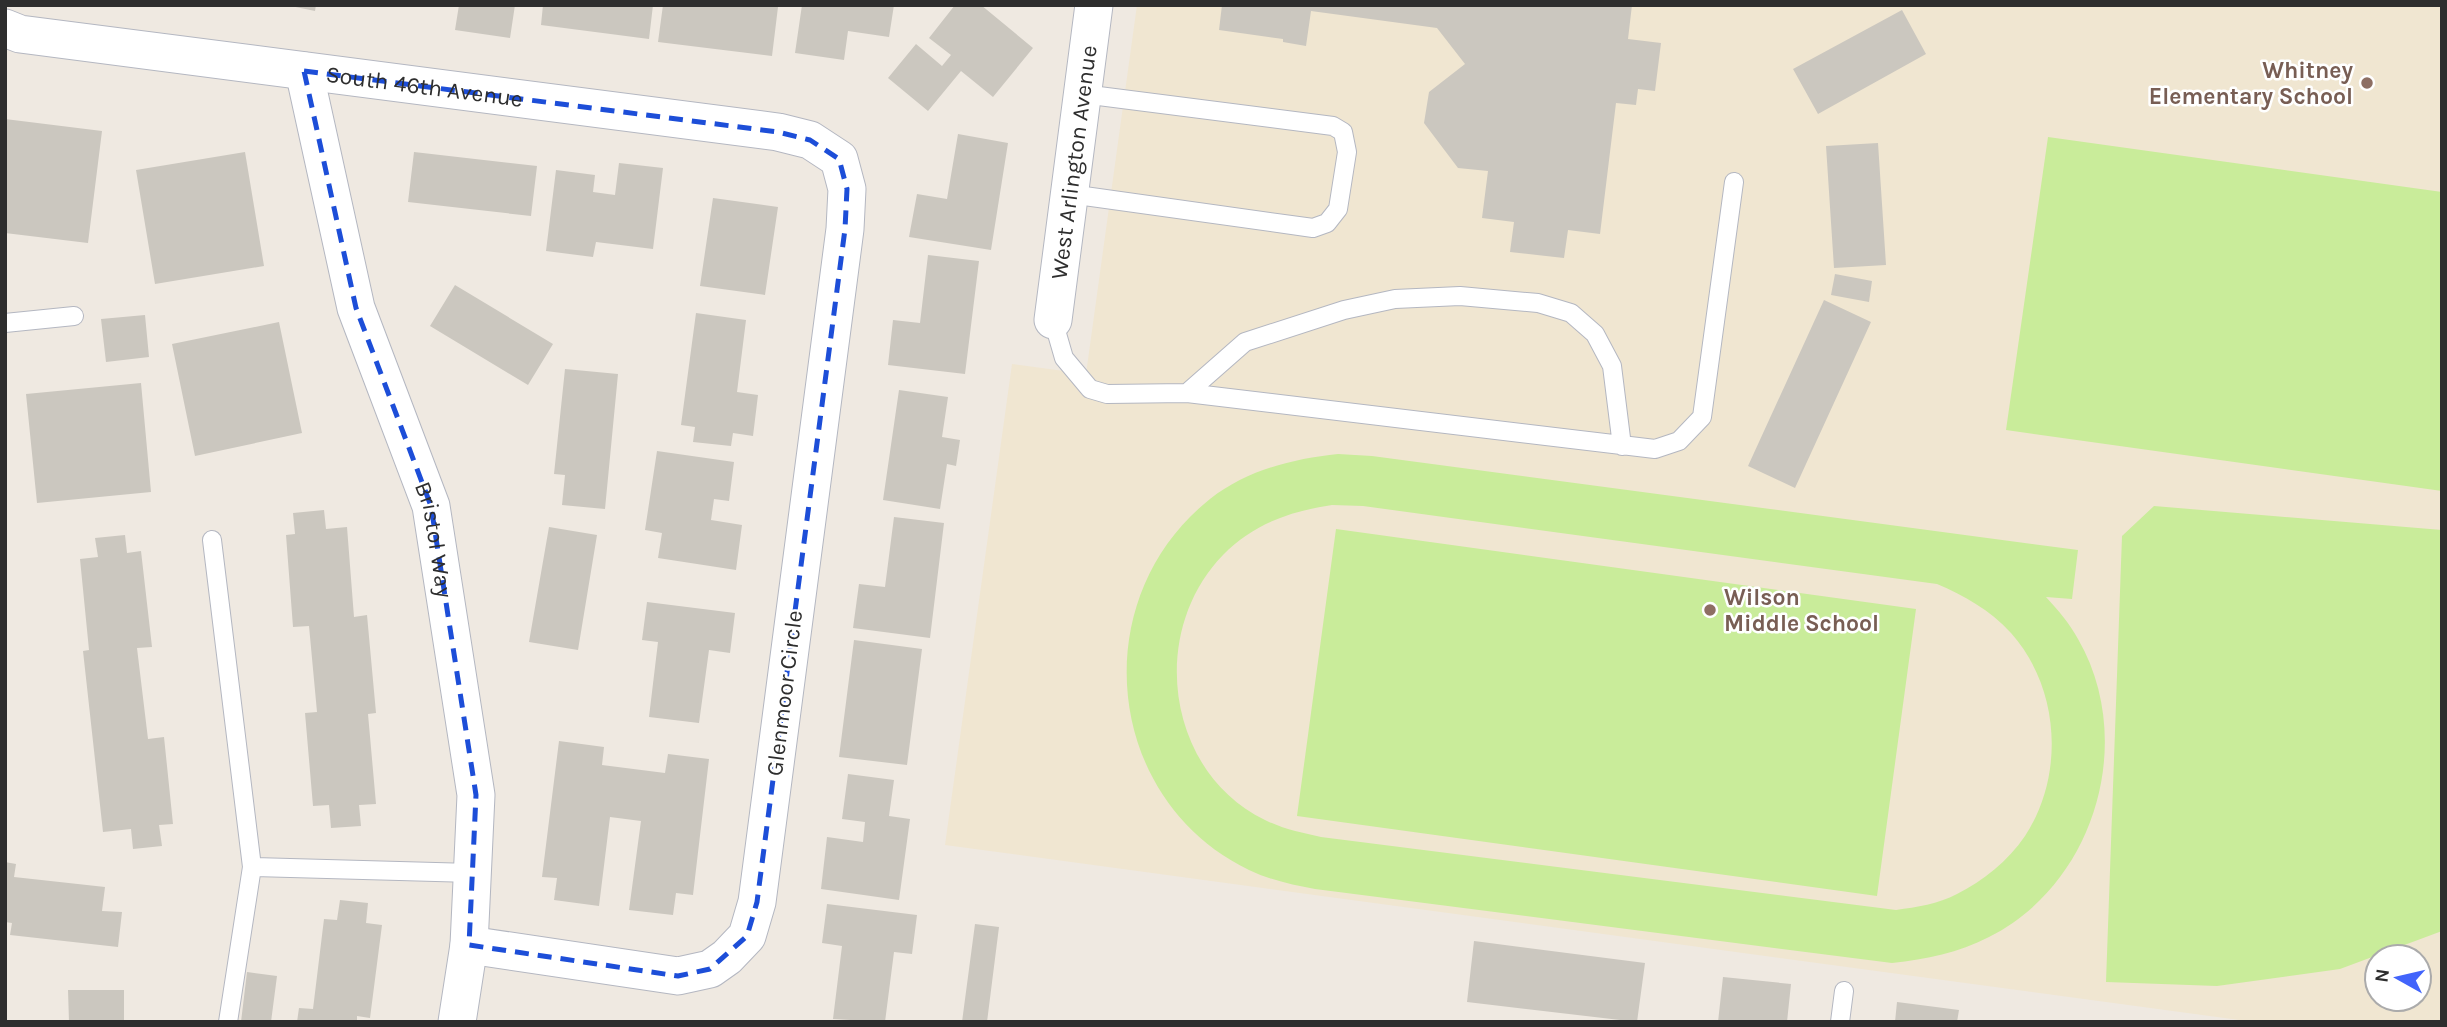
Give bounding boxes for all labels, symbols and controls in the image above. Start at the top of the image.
street label: West Arlington Avenue [1045,44,1103,281]
place label: Whitney Elementary School [2149,57,2353,110]
street label: South 46th Avenue [324,61,524,113]
marker: Whitney Elementary School [2359,75,2375,91]
street label: Bristol Way [409,478,458,600]
place label: Wilson Middle School [1724,584,1879,637]
marker: Wilson Middle School [1702,602,1718,618]
street label: Glenmoor Circle [761,609,808,777]
north arrow [2363,943,2433,1013]
text: N [2370,967,2394,984]

